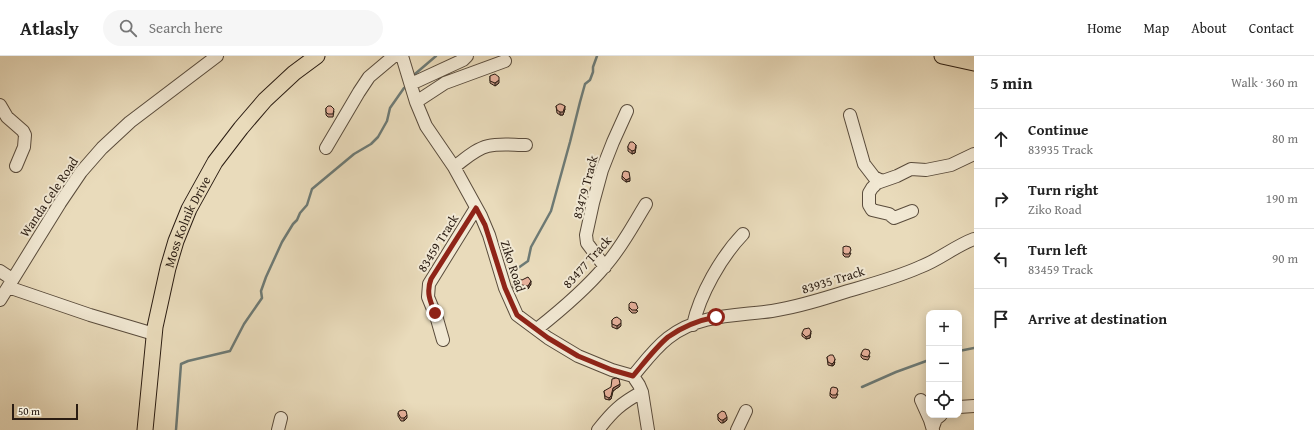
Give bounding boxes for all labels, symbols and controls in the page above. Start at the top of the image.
search box [103,10,383,46]
text: Atlasly [20,14,79,42]
icon: search [117,17,139,39]
text: Search here [149,17,223,38]
text: Home [1087,18,1122,38]
text: Map [1144,18,1169,38]
text: About [1191,18,1227,38]
text: Contact [1249,18,1294,38]
text: 5 min [990,70,1032,95]
text: Walk · 360 m [1231,73,1298,92]
text: Continue [1028,119,1089,140]
icon: ahead [990,128,1012,150]
text: 80 m [1272,129,1298,148]
text: 83935 Track [1028,140,1093,159]
street label: Wanda Cele Road [15,153,83,241]
street label: 83479 Track [567,153,603,221]
street label: Moss Kolnik Drive [159,172,215,270]
text: Turn right [1028,179,1099,200]
icon: right [990,188,1012,210]
text: 190 m [1266,189,1298,208]
text: Ziko Road [1028,200,1082,219]
street label: 83459 Track [413,210,463,276]
street label: 83477 Track [558,231,616,293]
street label: Ziko Road [496,238,530,294]
text: Turn left [1028,239,1087,260]
icon: left [990,248,1012,270]
text: 90 m [1272,249,1298,268]
text: 83459 Track [1028,260,1093,279]
street label: 83935 Track [799,261,867,299]
route end [426,304,444,322]
route start [707,308,725,326]
icon: arrive [990,308,1012,330]
text: Arrive at destination [1028,308,1167,329]
map controls [926,310,962,418]
button: + [926,310,962,346]
button: − [926,346,962,382]
button: locate [926,382,962,418]
scale bar [12,402,78,421]
text: 50 m [18,403,40,419]

